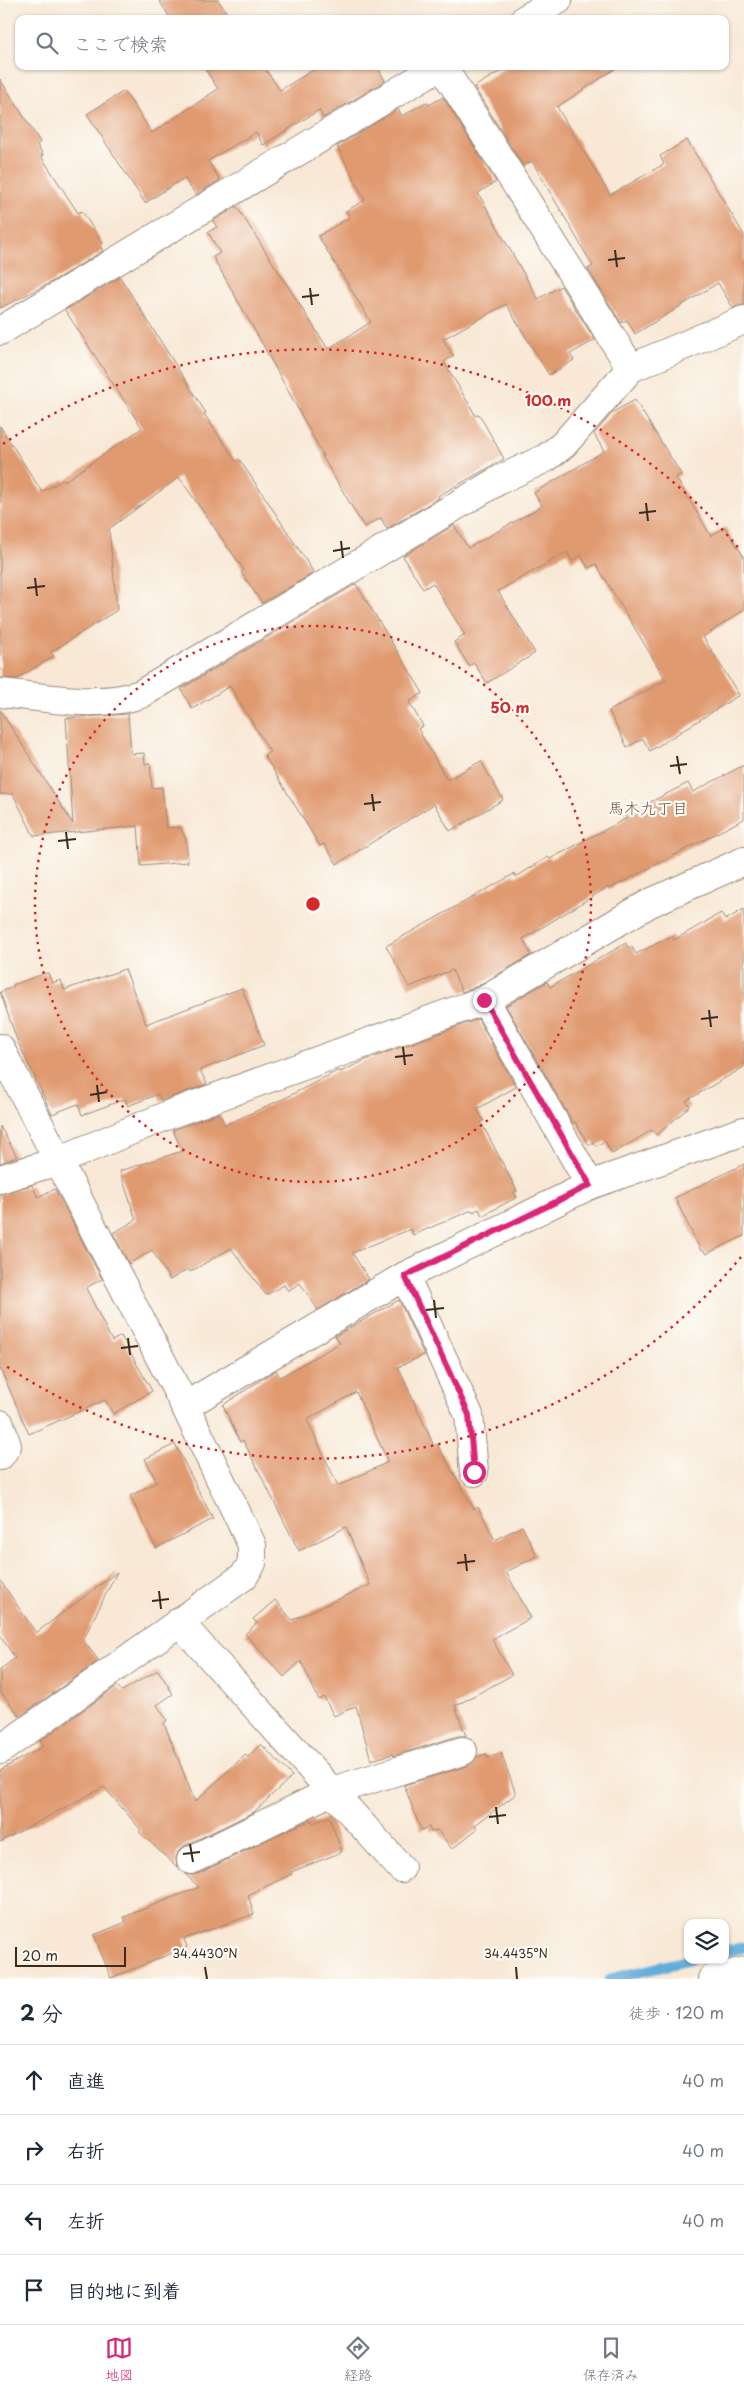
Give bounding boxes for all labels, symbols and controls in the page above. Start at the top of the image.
search box [15,15,729,70]
icon: search [33,29,61,57]
text: ここで検索 [73,29,168,57]
text: 100 m [525,388,571,411]
text: 50 m [491,695,529,718]
district label: 馬木九丁目 [608,795,688,819]
centre of rings [304,895,322,913]
route end [473,989,496,1012]
route start [463,1461,486,1484]
map controls [684,1919,729,1964]
button: layers [684,1919,729,1964]
scale bar [15,1944,126,1967]
text: 34.4430°N [172,1944,238,1962]
text: 34.4435°N [484,1944,548,1962]
text: 20 m [22,1945,58,1966]
text: 2 分 [20,1996,62,2028]
text: 徒歩 · 120 m [629,2000,724,2024]
icon: ahead [20,2066,48,2094]
text: 直進 [67,2066,105,2094]
text: 40 m [682,2068,724,2092]
icon: right [20,2136,48,2164]
text: 右折 [67,2136,105,2164]
text: 40 m [682,2138,724,2162]
icon: left [20,2206,48,2234]
text: 左折 [67,2206,105,2234]
text: 40 m [682,2208,724,2232]
icon: arrive [20,2276,48,2304]
text: 目的地に到着 [67,2276,181,2304]
tab: 地図 [105,2334,133,2385]
tab: 経路 [344,2334,372,2385]
tab: 保存済み [583,2334,639,2385]

